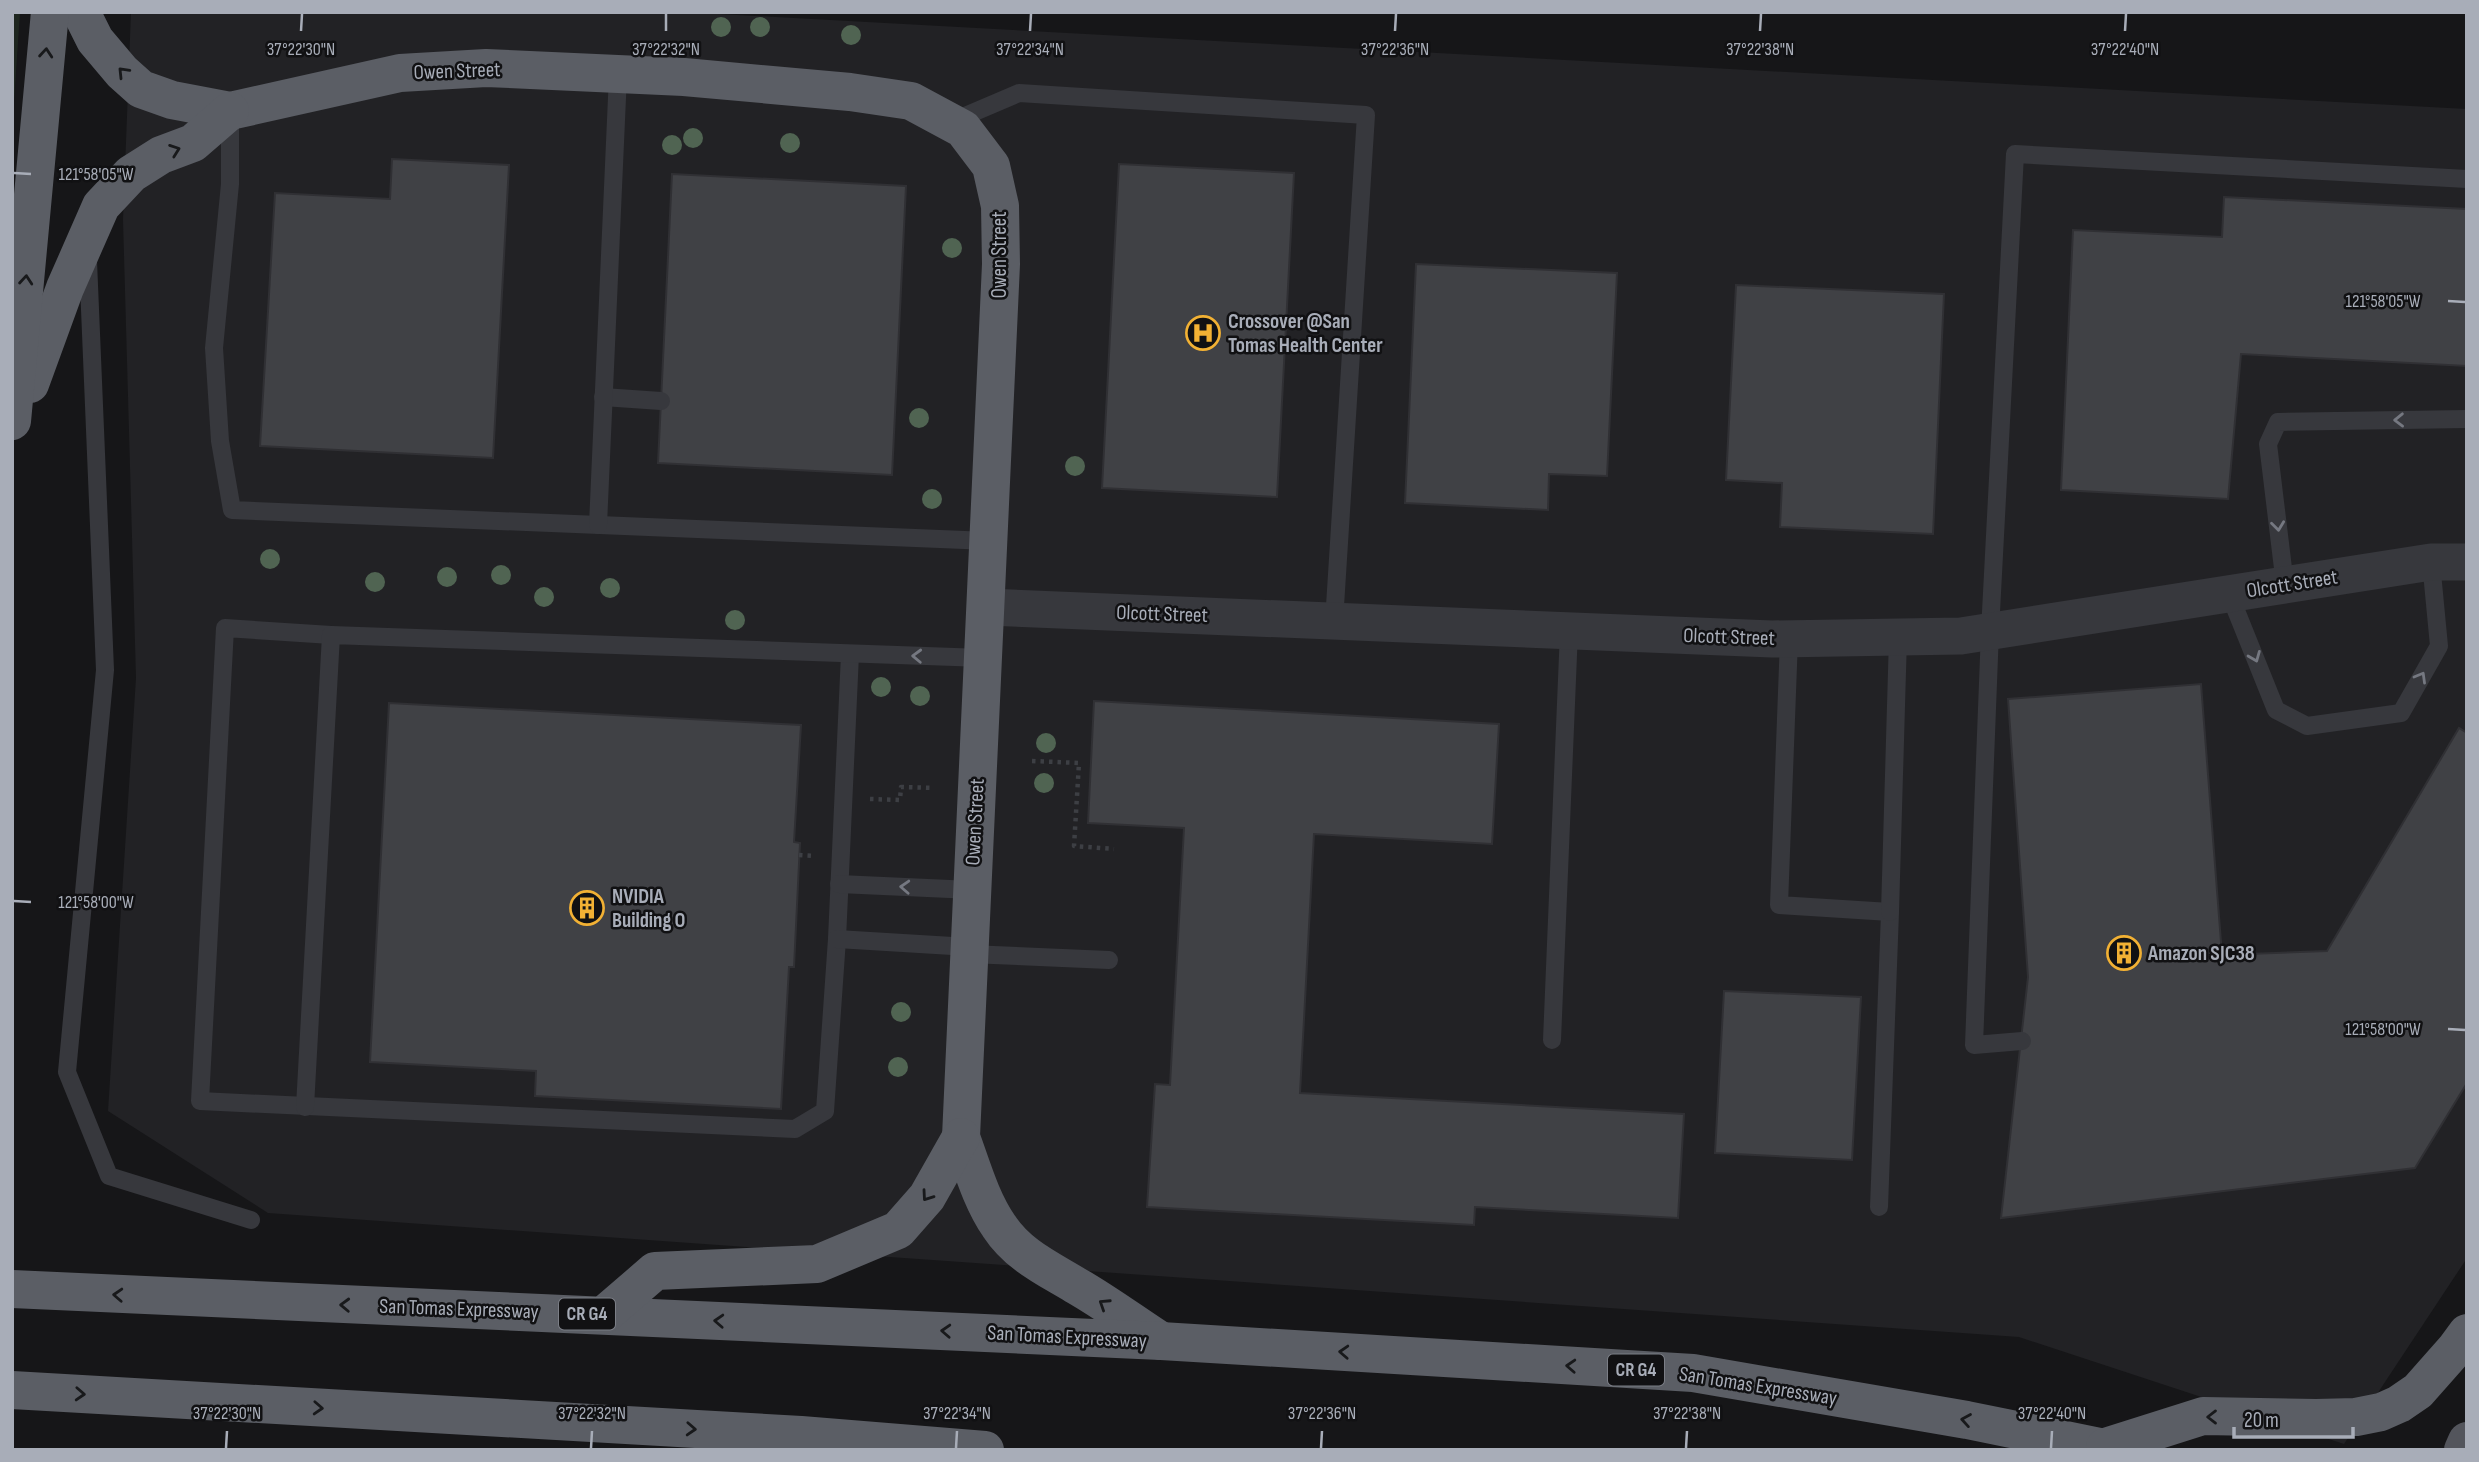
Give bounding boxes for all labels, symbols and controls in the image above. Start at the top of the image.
text: 37°22'30"N [267,39,335,60]
text: 37°22'32"N [632,39,700,60]
text: 37°22'34"N [996,39,1064,60]
text: 37°22'36"N [1361,39,1429,60]
text: 37°22'38"N [1726,39,1794,60]
text: 37°22'40"N [2091,39,2159,60]
one-way arrow [38,47,53,58]
street label: Owen Street [413,57,501,85]
one-way arrow [119,67,131,80]
one-way arrow [169,144,181,158]
text: 121°58'05"W [59,164,134,185]
street label: Owen Street [987,211,1012,299]
one-way arrow [18,274,33,285]
text: 121°58'05"W [2346,291,2421,312]
place label: Crossover @San Tomas Health Center [1228,309,1383,358]
hospital icon: Crossover @San Tomas Health Center [1184,314,1222,352]
one-way arrow [2393,413,2404,428]
one-way arrow [2270,520,2285,532]
street label: Olcott Street [2245,564,2339,604]
street label: Olcott Street [1116,600,1208,628]
street label: Olcott Street [1683,623,1775,651]
one-way arrow [911,648,922,663]
one-way arrow [2246,650,2260,662]
one-way arrow [2413,672,2426,685]
street label: Owen Street [960,778,990,866]
one-way arrow [900,880,911,895]
place label: NVIDIA Building O [612,884,685,933]
building icon: NVIDIA Building O [568,889,606,927]
text: 121°58'00"W [58,892,134,913]
building icon: Amazon SJC38 [2105,934,2143,972]
place label: Amazon SJC38 [2147,941,2255,966]
text: 121°58'00"W [2345,1019,2421,1040]
one-way arrow [923,1188,935,1201]
one-way arrow [112,1288,123,1303]
street label: San Tomas Expressway [379,1294,539,1324]
one-way arrow [339,1297,350,1312]
road number: CR G4 [559,1298,615,1330]
one-way arrow [1099,1300,1112,1312]
one-way arrow [713,1313,724,1328]
street label: San Tomas Expressway [987,1320,1147,1354]
one-way arrow [941,1324,952,1339]
one-way arrow [1338,1345,1349,1360]
road number: CR G4 [1608,1354,1664,1386]
one-way arrow [1565,1359,1576,1374]
street label: San Tomas Expressway [1677,1361,1839,1411]
one-way arrow [75,1386,86,1401]
scale bar [2234,1396,2353,1440]
one-way arrow [313,1401,324,1416]
text: 37°22'30"N [193,1403,261,1424]
text: 37°22'32"N [558,1403,626,1424]
text: 37°22'34"N [923,1403,991,1424]
text: 37°22'36"N [1288,1403,1356,1424]
text: 37°22'38"N [1653,1403,1721,1424]
text: 37°22'40"N [2018,1403,2086,1424]
text: 20 m [2244,1408,2279,1433]
one-way arrow [2206,1409,2217,1424]
one-way arrow [1960,1413,1972,1428]
one-way arrow [686,1421,697,1436]

